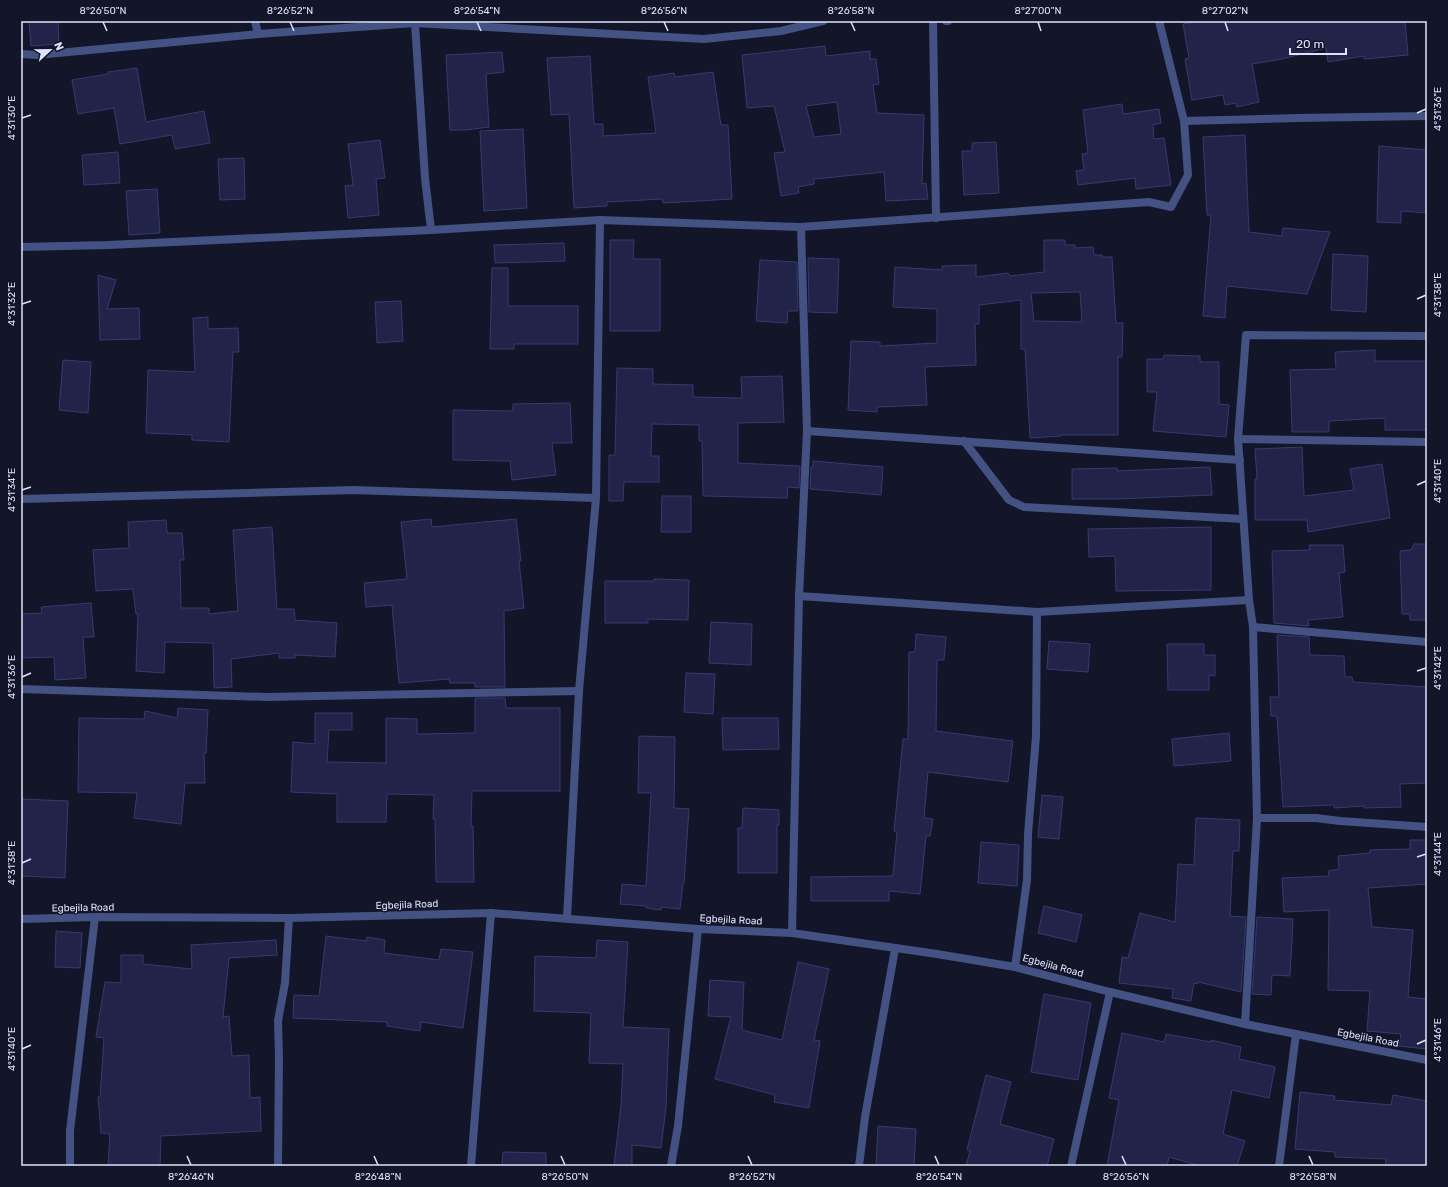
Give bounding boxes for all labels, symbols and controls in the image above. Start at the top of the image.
text: 8°26'50"N [80,5,127,17]
text: 8°26'52"N [267,5,313,17]
text: 8°26'54"N [454,5,500,17]
text: 8°26'56"N [641,5,687,17]
text: 8°26'58"N [828,5,875,17]
text: 8°27'00"N [1015,5,1061,17]
text: 8°27'02"N [1202,5,1248,17]
north arrow [30,30,70,70]
scale bar [1290,30,1346,56]
text: 20 m [1296,37,1324,51]
text: N [51,40,66,53]
text: 4°31'36"E [1432,87,1444,131]
text: 4°31'30"E [6,96,18,140]
text: 4°31'38"E [1432,273,1444,317]
text: 4°31'32"E [6,282,18,326]
text: 4°31'40"E [1432,459,1444,503]
text: 4°31'34"E [6,468,18,512]
text: 4°31'42"E [1432,646,1444,690]
text: 4°31'36"E [6,655,18,699]
text: 4°31'44"E [1432,832,1444,876]
text: 4°31'38"E [6,841,18,885]
street label: Egbejila Road [376,898,439,912]
street label: Egbejila Road [52,901,114,915]
street label: Egbejila Road [699,912,763,928]
street label: Egbejila Road [1021,952,1085,980]
text: 4°31'46"E [1432,1018,1444,1062]
street label: Egbejila Road [1336,1026,1400,1050]
text: 4°31'40"E [6,1027,18,1071]
text: 8°26'46"N [168,1171,214,1183]
text: 8°26'48"N [355,1171,401,1183]
text: 8°26'50"N [542,1171,589,1183]
text: 8°26'52"N [729,1171,775,1183]
text: 8°26'54"N [916,1171,962,1183]
text: 8°26'56"N [1103,1171,1149,1183]
text: 8°26'58"N [1290,1171,1337,1183]

